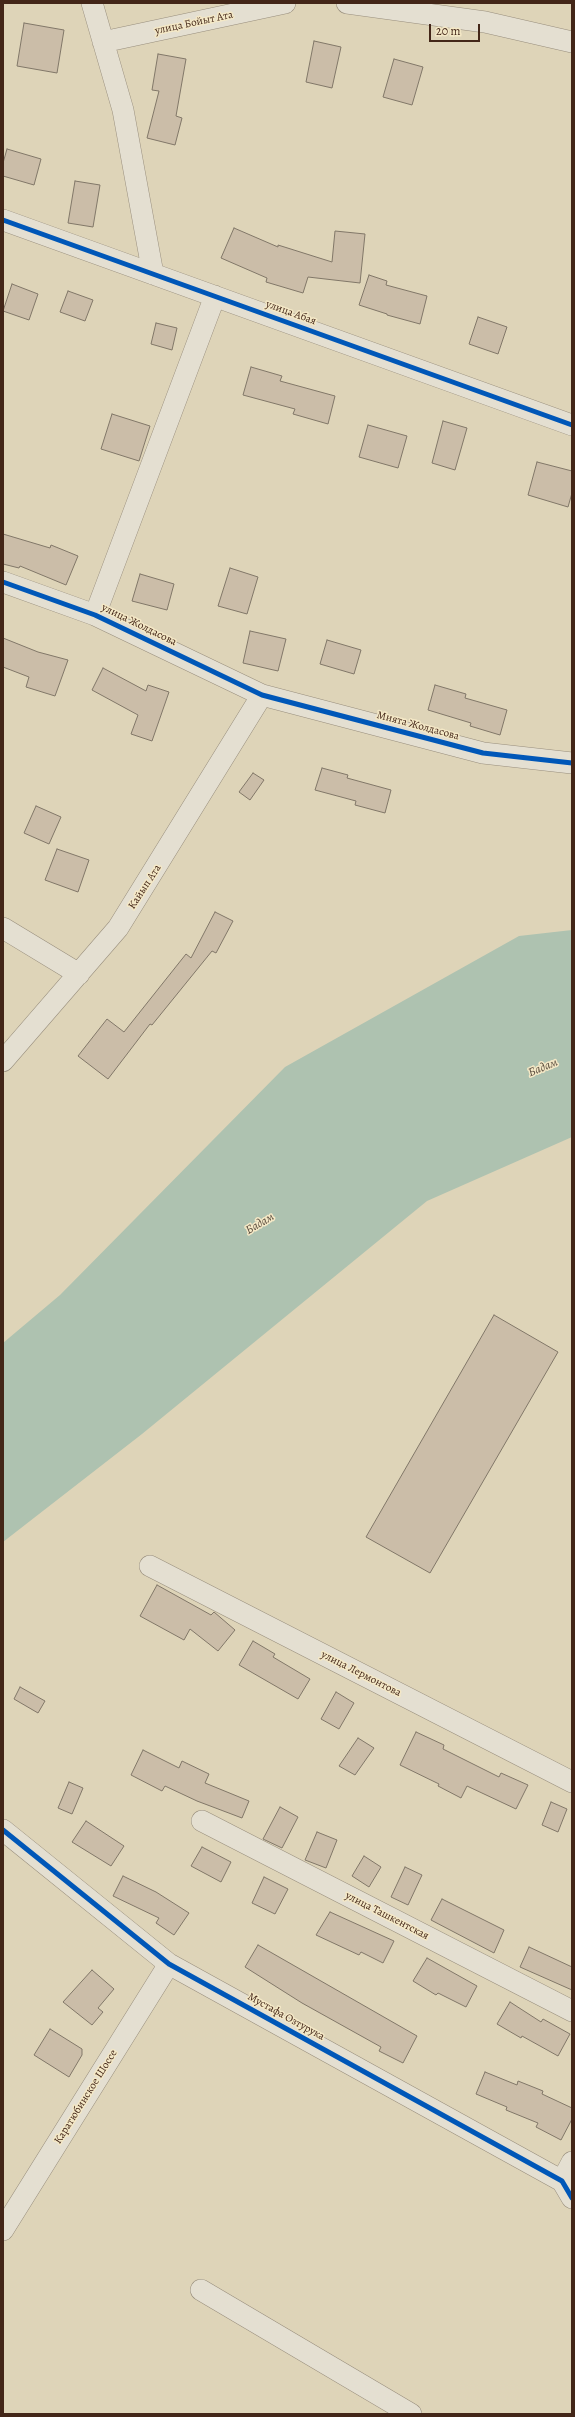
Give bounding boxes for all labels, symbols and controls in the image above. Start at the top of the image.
street label: улица Бойыт Ата [154,8,234,38]
scale bar [431,16,482,42]
text: 20 m [436,23,460,39]
street label: улица Абая [264,298,318,328]
street label: улица Жолдасова [99,601,179,649]
street label: Мията Жолдасова [375,709,461,743]
street label: Кайып Ата [126,862,164,912]
water label: Бадам [526,1056,560,1080]
water label: Бадам [243,1210,277,1238]
street label: улица Лермонтова [319,1648,403,1700]
street label: улица Ташкентская [343,1889,431,1943]
street label: Мустафа Озтурука [245,1990,327,2044]
street label: Каратюбинское Шоссе [52,2047,120,2147]

